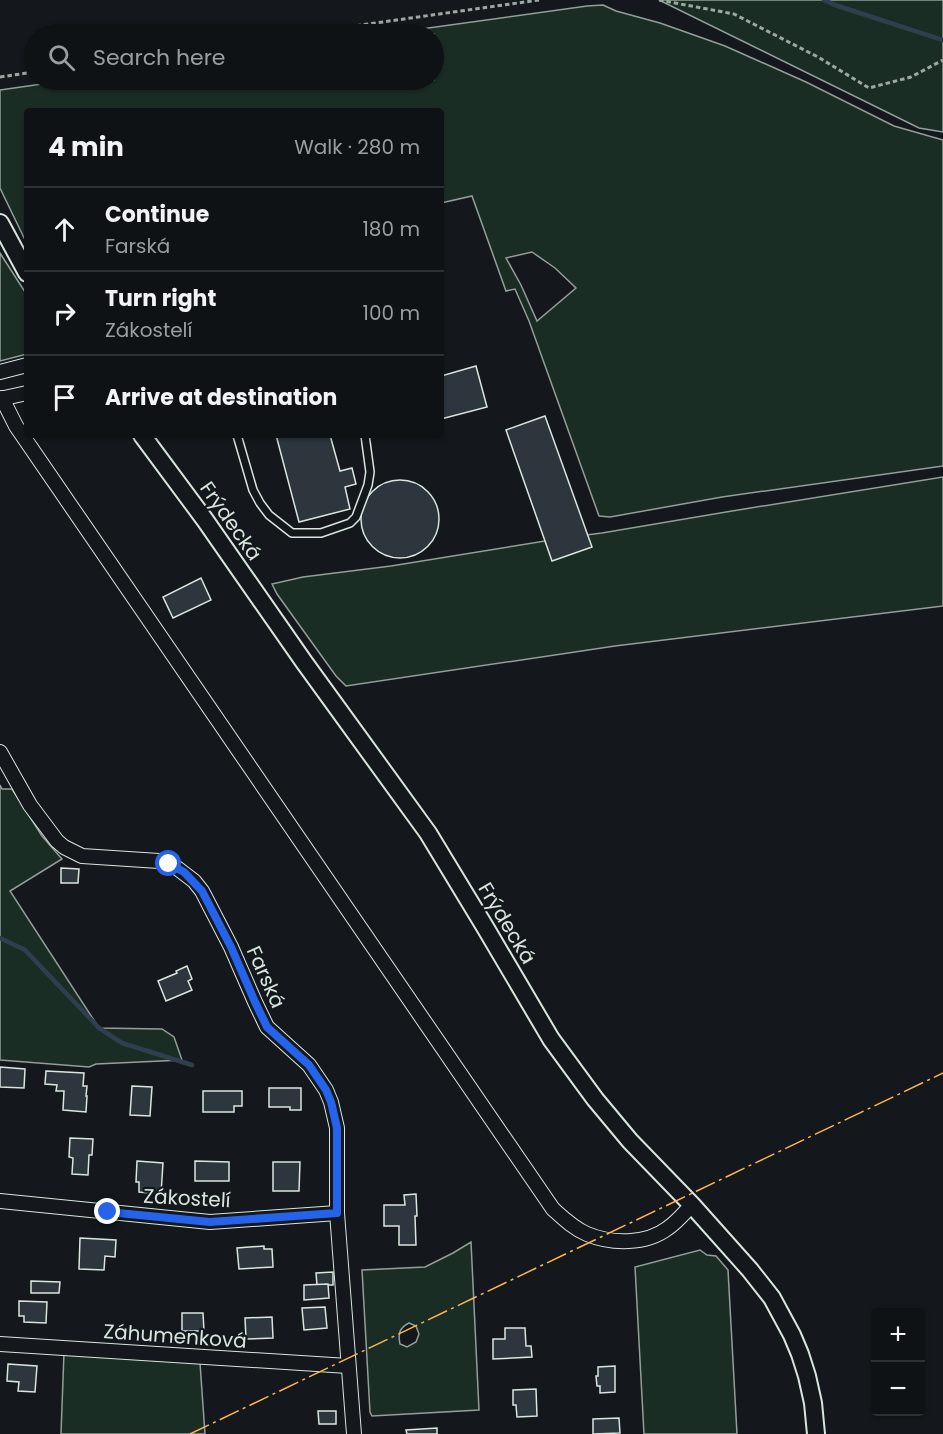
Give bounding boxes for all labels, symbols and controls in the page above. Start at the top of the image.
search box [24,24,444,90]
icon: search [45,41,78,74]
text: Search here [93,42,226,73]
text: 4 min [48,129,124,165]
text: Walk · 280 m [294,133,420,161]
text: Continue [105,199,209,230]
icon: ahead [48,213,81,246]
text: 180 m [362,215,420,243]
text: Farská [105,232,170,260]
text: Turn right [105,283,216,314]
icon: right [48,297,81,330]
text: 100 m [363,299,420,327]
text: Zákostelí [105,316,192,344]
icon: arrive [48,381,81,414]
text: Arrive at destination [105,382,337,413]
street label: Frýdecká [194,476,268,566]
route start [155,850,181,876]
street label: Frýdecká [472,877,542,969]
street label: Farská [240,941,292,1013]
street label: Zákostelí [143,1182,231,1214]
route end [94,1198,120,1224]
map controls [871,1308,925,1416]
button: + [871,1308,925,1362]
street label: Záhumenková [102,1317,248,1355]
button: − [871,1362,925,1416]

